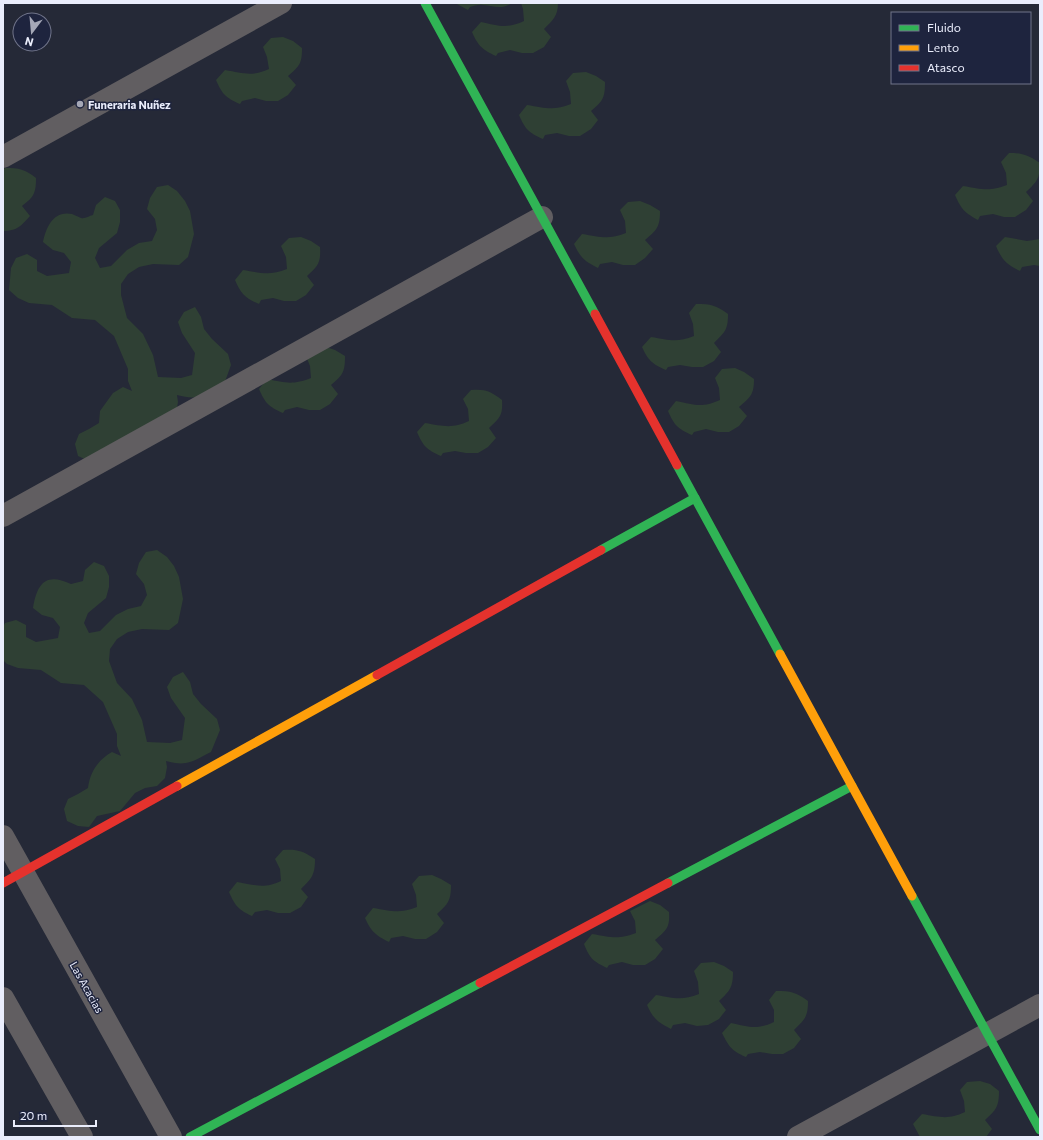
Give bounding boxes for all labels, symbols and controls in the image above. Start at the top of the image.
north arrow [12,12,52,52]
legend [891,12,1031,84]
text: Fluido [927,20,961,34]
text: N [23,35,35,49]
text: Lento [927,40,959,54]
text: Atasco [927,60,965,74]
place label: Funeraria Nuñez [88,98,171,111]
marker: Funeraria Nuñez [75,99,85,109]
street label: Las Acacias [68,959,106,1015]
scale bar [14,1102,96,1128]
text: 20 m [20,1108,47,1122]

